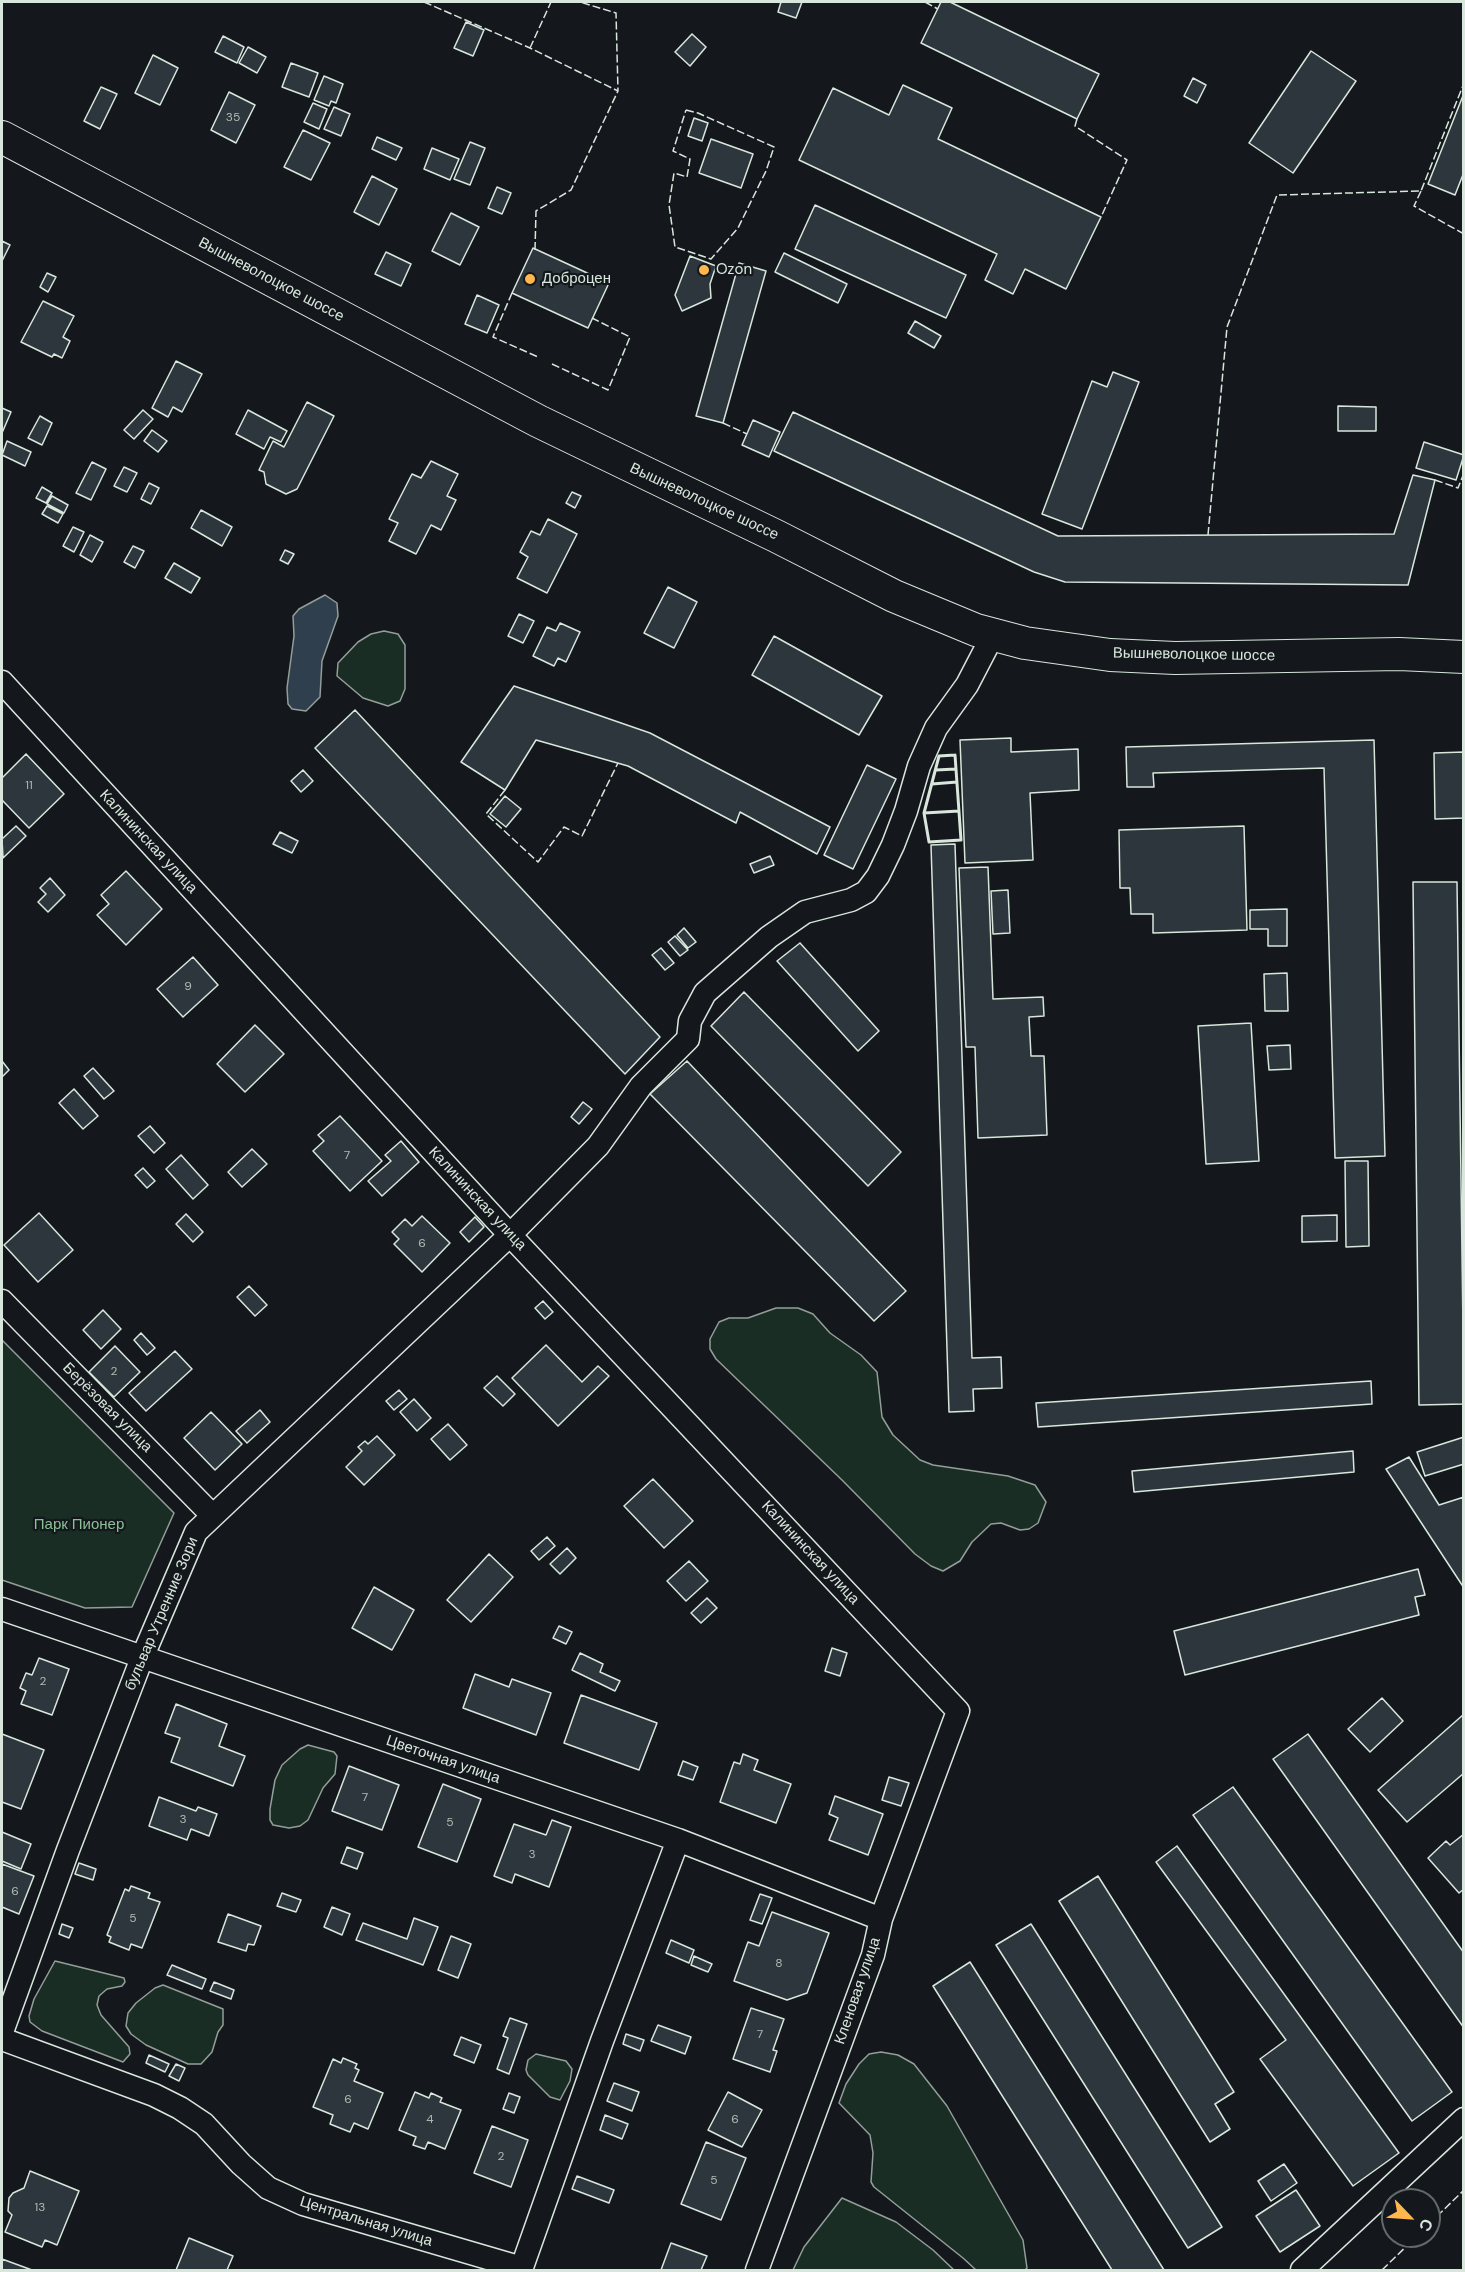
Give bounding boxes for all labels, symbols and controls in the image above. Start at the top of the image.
house number: 35 [226,111,240,125]
street label: Вышневолоцкое шоссе [195,234,347,326]
place label: Ozon [716,261,752,279]
marker: Ozon [697,263,711,277]
place label: Доброцен [542,270,611,288]
marker: Доброцен [523,272,537,286]
street label: Вышневолоцкое шоссе [627,460,781,544]
street label: Вышневолоцкое шоссе [1113,645,1275,665]
house number: 11 [25,779,33,793]
street label: Калининская улица [95,786,201,898]
house number: 9 [184,980,192,994]
street label: Калининская улица [424,1143,530,1255]
house number: 7 [344,1149,350,1163]
house number: 6 [418,1237,426,1251]
street label: Берёзовая улица [58,1359,156,1457]
house number: 2 [111,1365,117,1379]
street label: Калининская улица [757,1497,863,1609]
park label: Парк Пионер [34,1516,124,1534]
street label: бульвар Утренние Зори [121,1535,203,1693]
house number: 2 [40,1675,46,1689]
street label: Цветочная улица [384,1732,502,1788]
house number: 7 [362,1791,368,1805]
house number: 3 [179,1813,187,1827]
house number: 5 [446,1816,454,1830]
house number: 3 [528,1848,536,1862]
house number: 6 [11,1885,19,1899]
house number: 5 [129,1912,137,1926]
street label: Кленовая улица [831,1935,885,2047]
house number: 8 [775,1957,783,1971]
house number: 7 [757,2028,763,2042]
house number: 6 [344,2093,352,2107]
house number: 4 [426,2113,434,2127]
house number: 6 [731,2113,739,2127]
house number: 2 [498,2150,504,2164]
house number: 5 [710,2174,718,2188]
north arrow [1381,2188,1441,2248]
street label: Центральная улица [297,2193,435,2251]
house number: 13 [35,2201,45,2215]
text: С [1414,2215,1438,2235]

